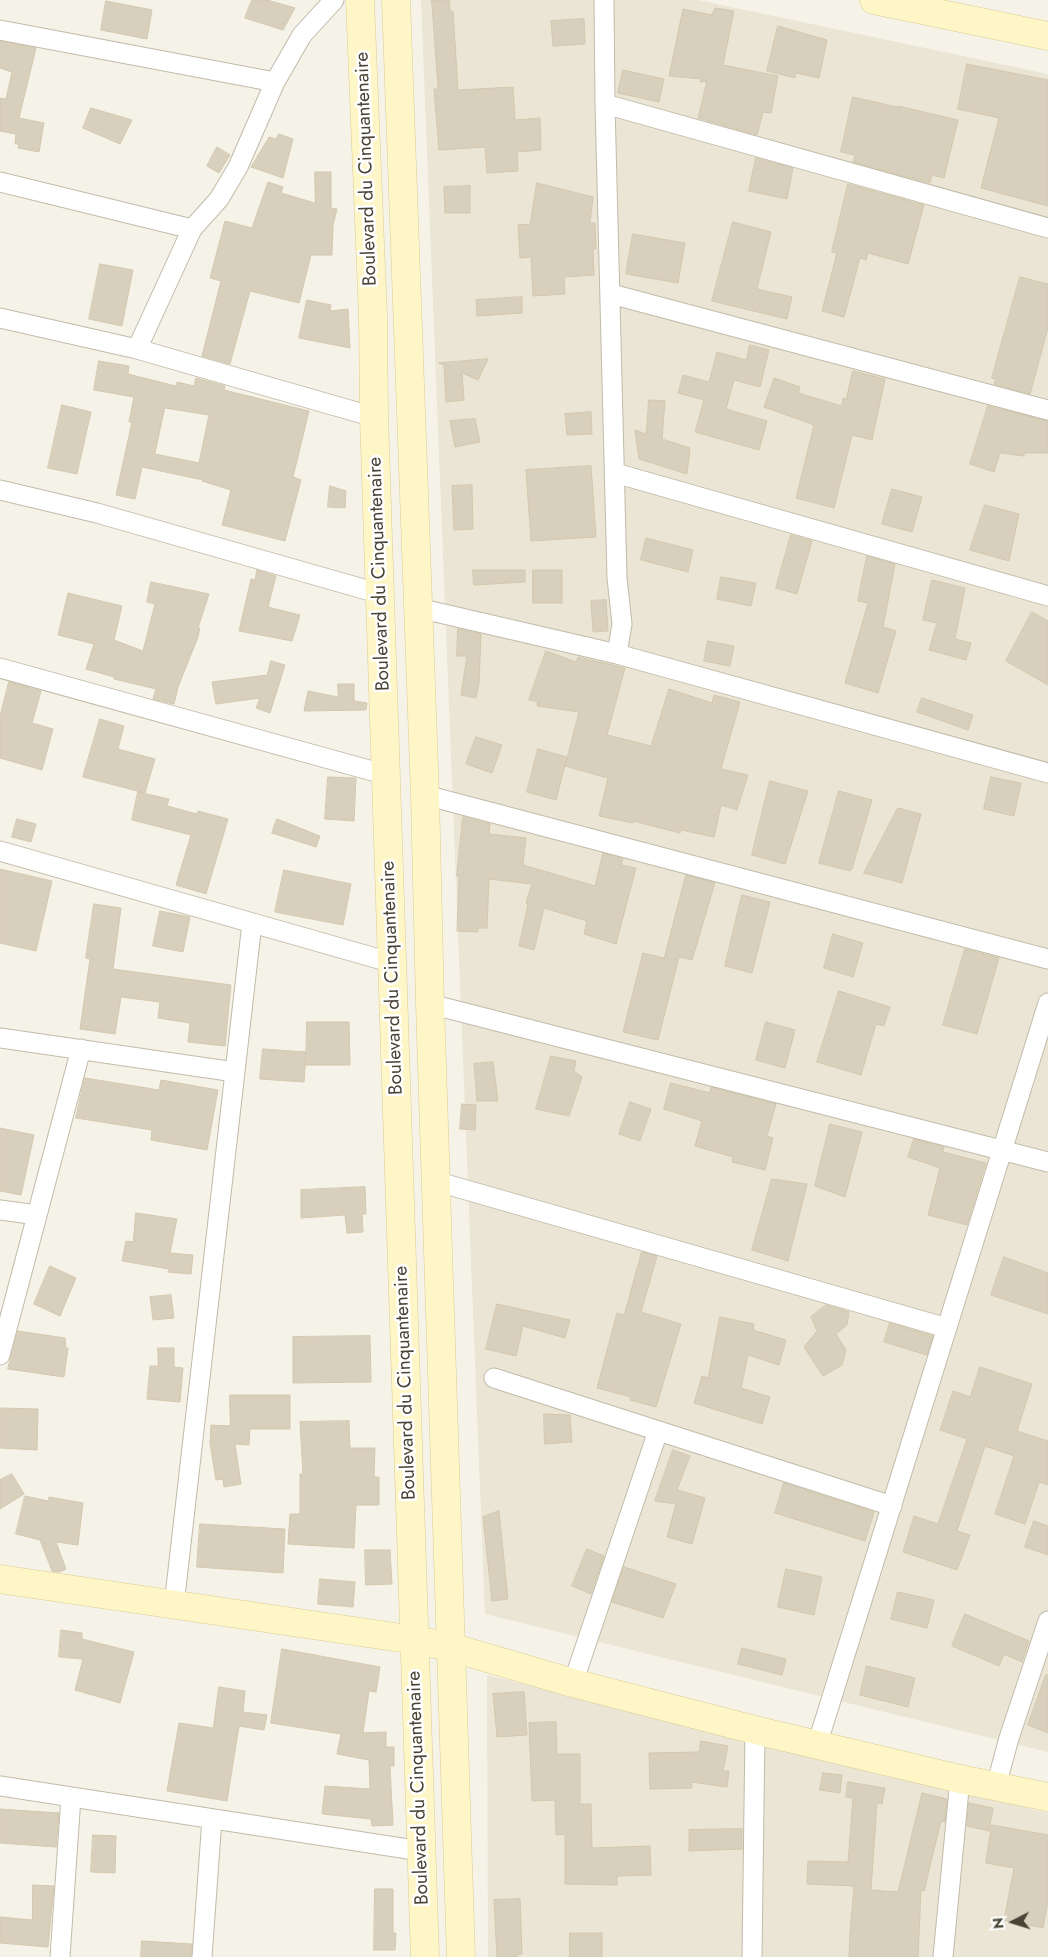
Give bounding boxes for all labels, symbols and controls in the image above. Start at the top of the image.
street label: Boulevard du Cinquantenaire [352,52,382,286]
street label: Boulevard du Cinquantenaire [365,457,395,691]
street label: Boulevard du Cinquantenaire [378,861,408,1095]
street label: Boulevard du Cinquantenaire [391,1266,421,1500]
street label: Boulevard du Cinquantenaire [404,1671,434,1905]
north arrow [988,1897,1038,1947]
text: N [988,1917,1009,1930]

